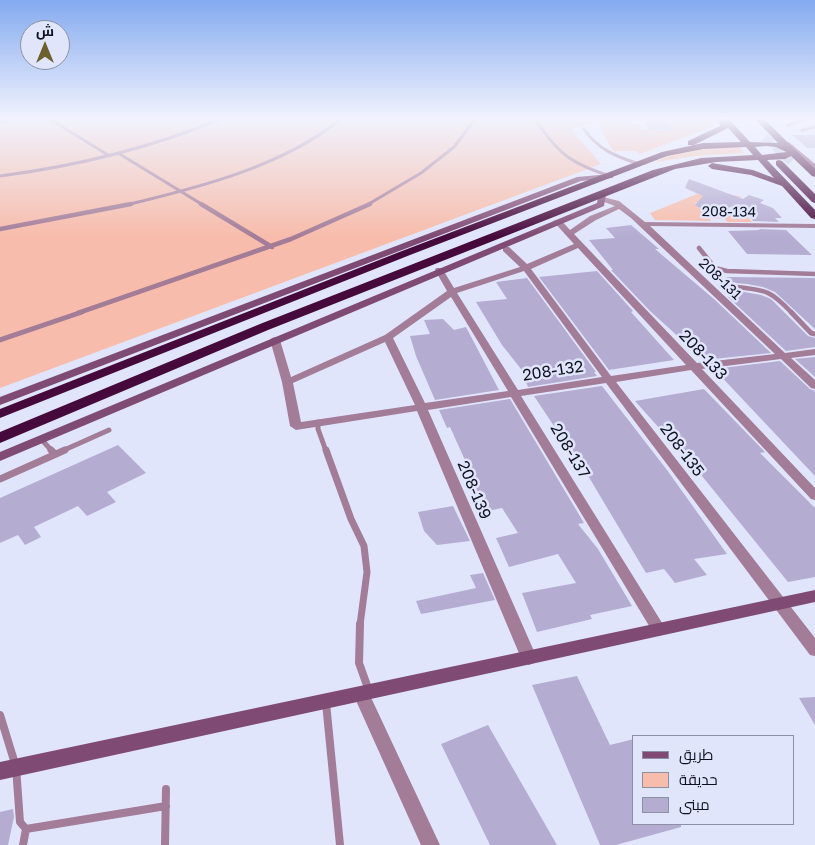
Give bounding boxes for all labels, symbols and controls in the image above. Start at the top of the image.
north arrow [20,20,70,70]
text: ش [36,22,54,39]
street label: 208-134 [702,203,756,221]
street label: 208-131 [695,255,745,303]
street label: 208-133 [675,326,731,384]
street label: 208-132 [521,357,585,385]
street label: 208-137 [546,420,594,482]
street label: 208-135 [656,420,708,480]
street label: 208-139 [453,458,495,522]
legend [632,735,795,825]
text: طريق [679,745,713,763]
text: حديقة [679,770,718,788]
text: مبنى [679,795,710,813]

